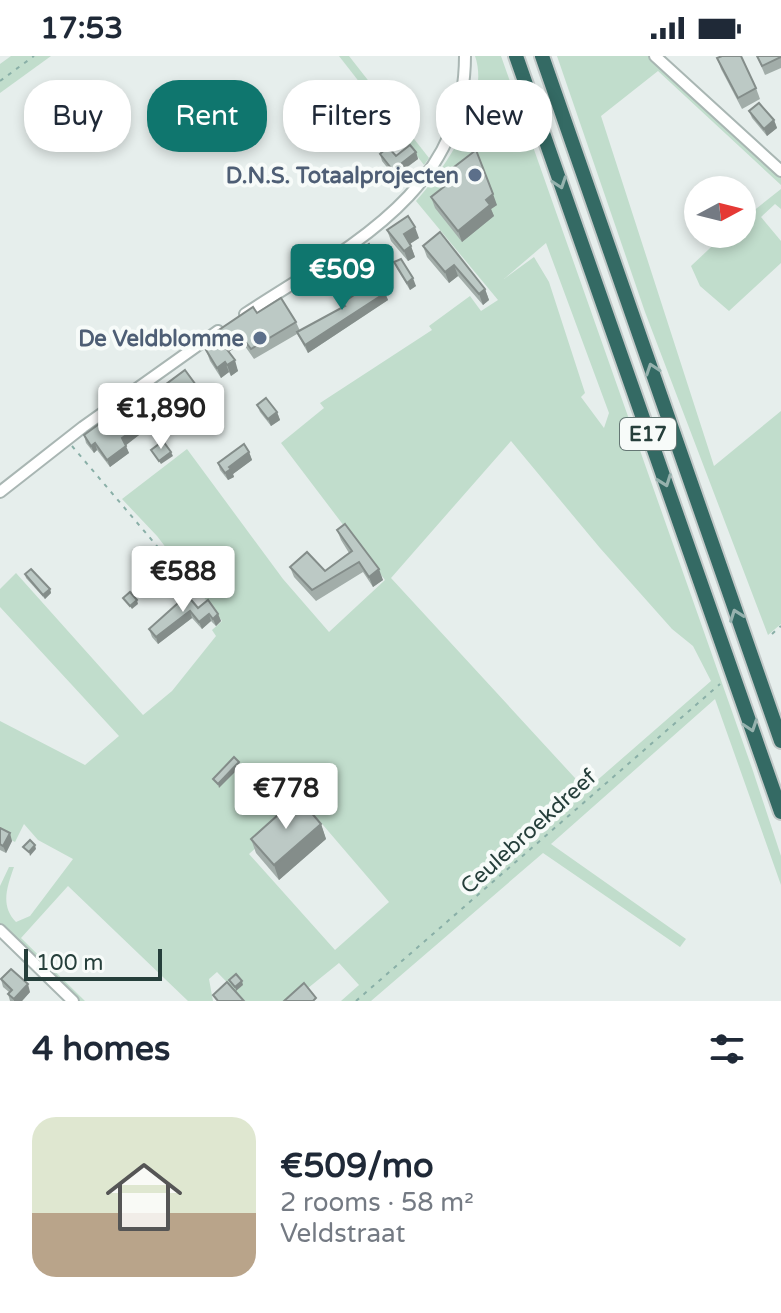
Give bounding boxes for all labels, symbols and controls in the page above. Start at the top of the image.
text: 17:53 [40,10,123,47]
chip: Buy [24,80,131,152]
chip: Rent [147,80,267,152]
chip: Filters [283,80,420,152]
chip: New [436,80,552,152]
place label: D.N.S. Totaalprojecten [226,163,459,189]
marker: D.N.S. Totaalprojecten [466,166,484,184]
one-way arrow [551,175,567,189]
north arrow [684,176,756,248]
map controls [684,176,756,248]
pin: €509 [295,244,389,312]
text: €509 [309,254,375,285]
place label: De Veldblomme [78,326,244,352]
marker: De Veldblomme [251,329,269,347]
one-way arrow [645,363,661,377]
pin: €1,890 [96,383,226,451]
text: €1,890 [116,393,206,424]
road number: E17 [620,418,676,450]
one-way arrow [655,473,672,487]
pin: €588 [136,546,230,614]
text: €588 [150,556,216,587]
one-way arrow [730,609,746,623]
one-way arrow [741,718,758,732]
pin: €778 [239,763,333,831]
street label: Ceulebroekdreef [455,764,602,899]
text: €778 [253,773,319,804]
scale bar [24,945,162,981]
text: 100 m [36,950,103,976]
icon: filters [705,1027,749,1071]
text: 4 homes [32,1029,170,1070]
text: €509/mo [280,1146,434,1187]
icon: home [96,1149,192,1245]
text: 2 rooms · 58 m² [280,1187,474,1218]
text: Veldstraat [280,1218,405,1249]

